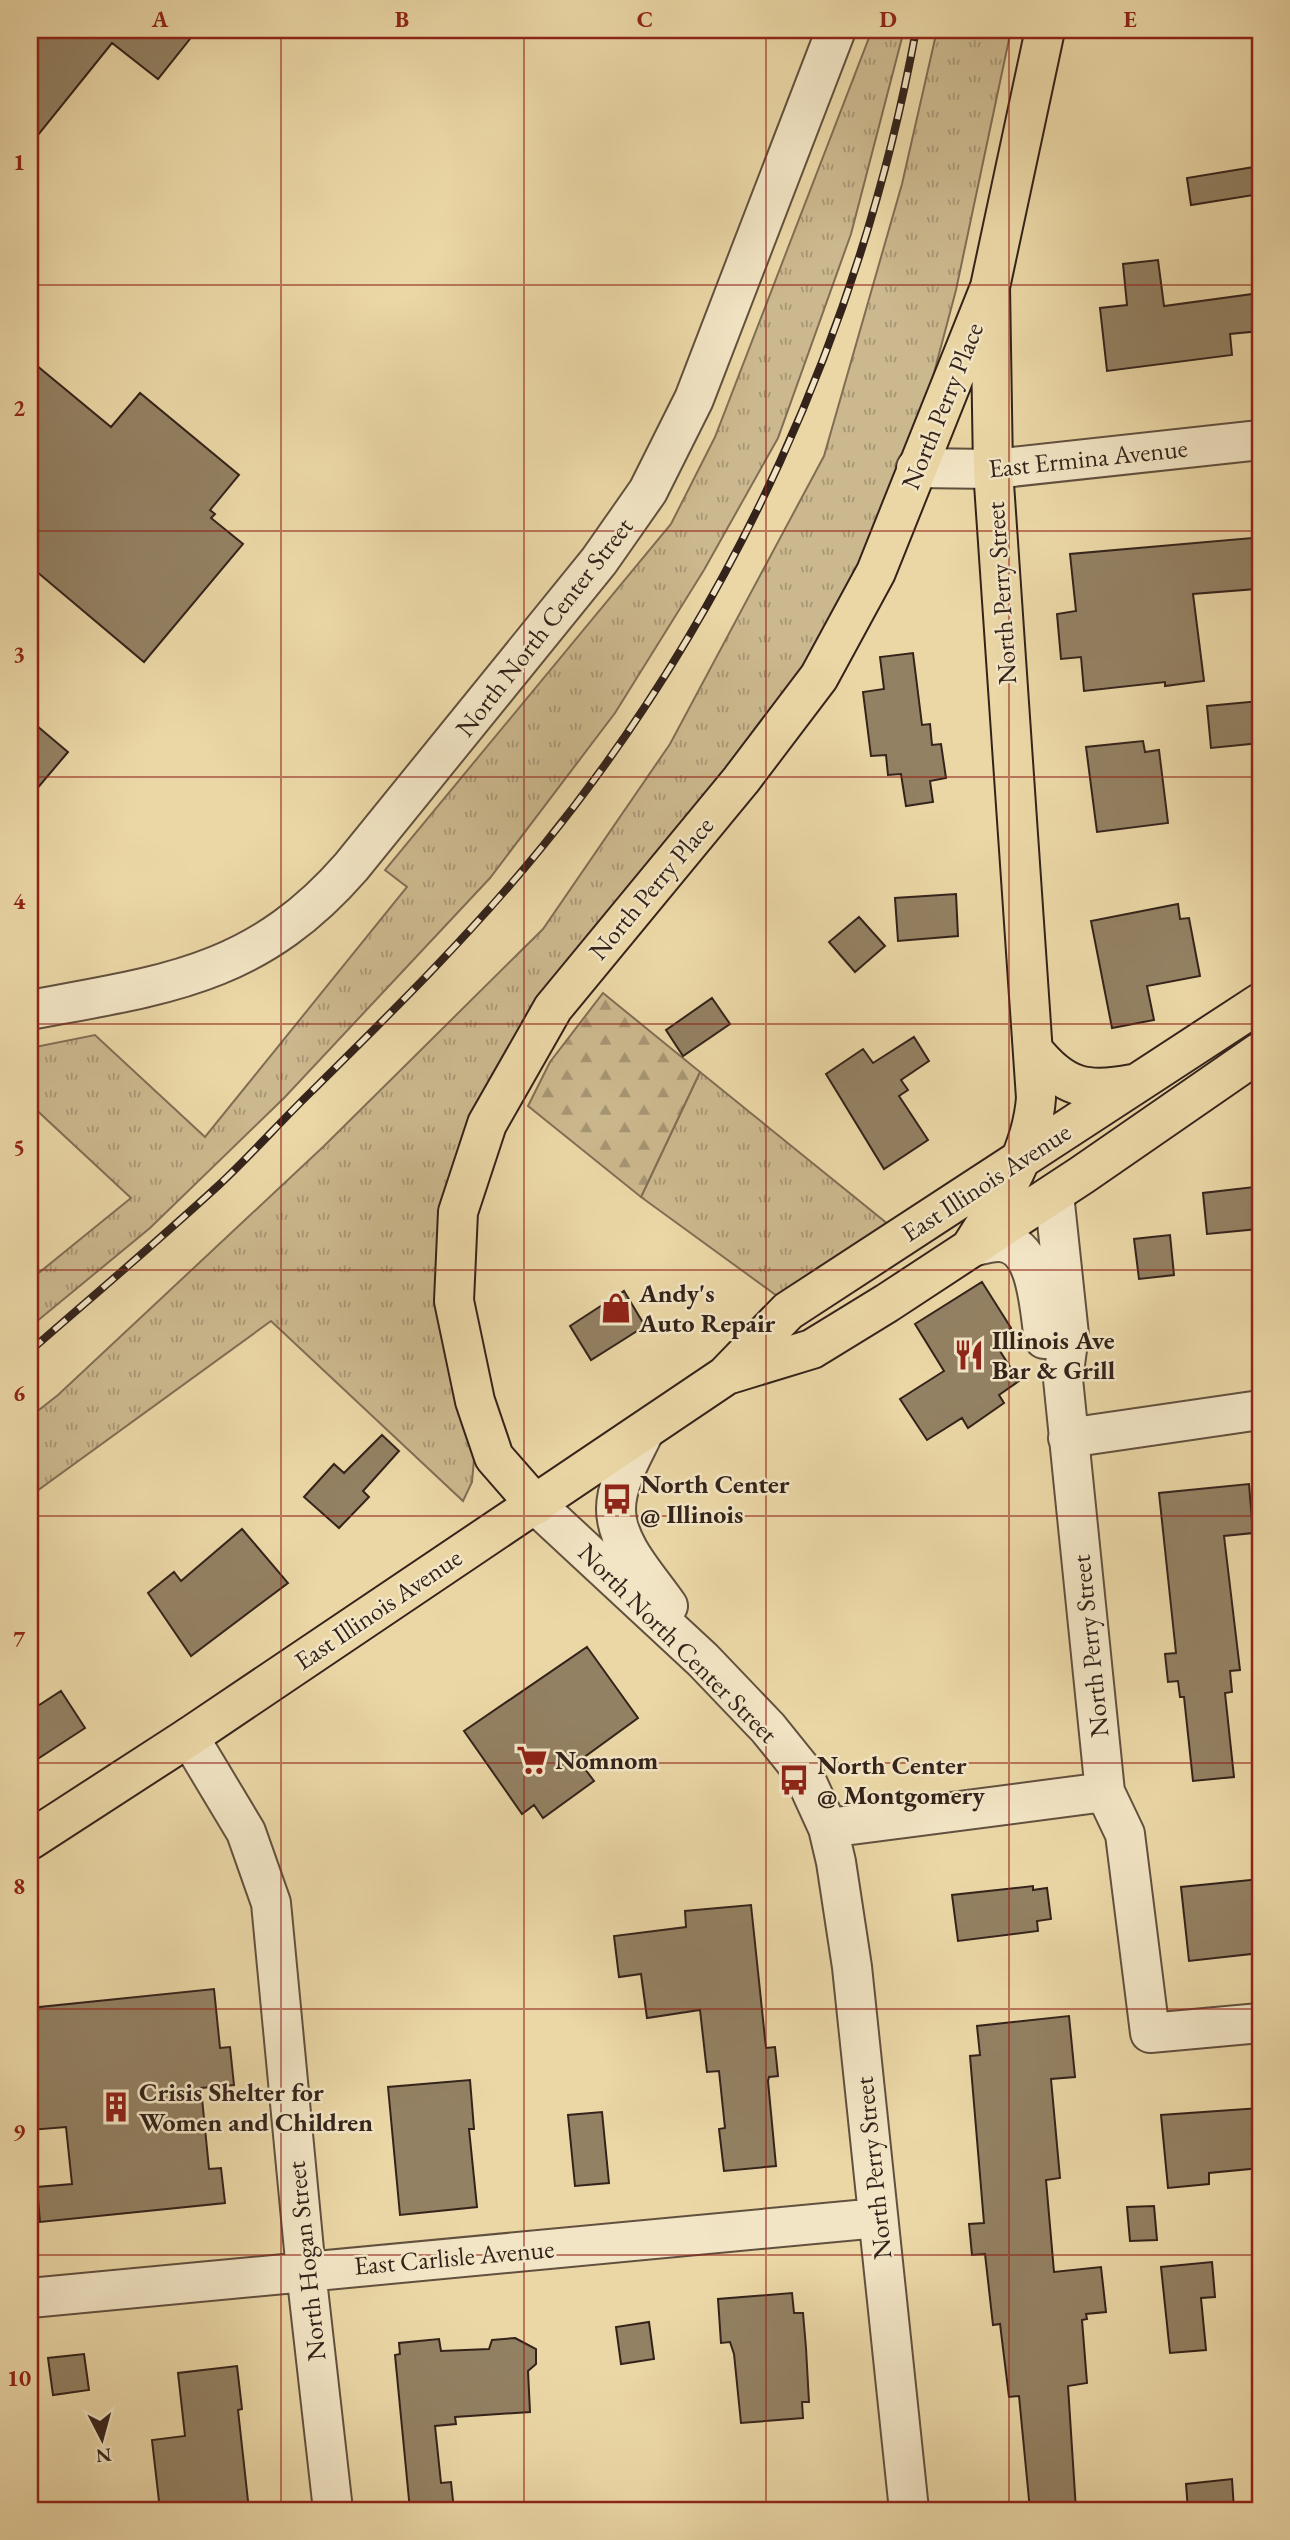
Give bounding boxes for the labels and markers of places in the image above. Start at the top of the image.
place label: Andy's Auto Repair [638,1276,776,1340]
shop icon: Andy's Auto Repair [599,1291,633,1325]
place label: Illinois Ave Bar & Grill [992,1323,1115,1387]
restaurant icon: Illinois Ave Bar & Grill [952,1338,986,1372]
place label: North Center @ Illinois [640,1467,790,1531]
bus stop icon: North Center @ Illinois [600,1482,634,1516]
supermarket icon: Nomnom [515,1743,549,1777]
place label: Nomnom [555,1743,658,1777]
place label: North Center @ Montgomery [817,1748,985,1812]
bus stop icon: North Center @ Montgomery [777,1763,811,1797]
place label: Crisis Shelter for Women and Children [139,2075,373,2139]
building icon: Crisis Shelter for Women and Children [99,2090,133,2124]

